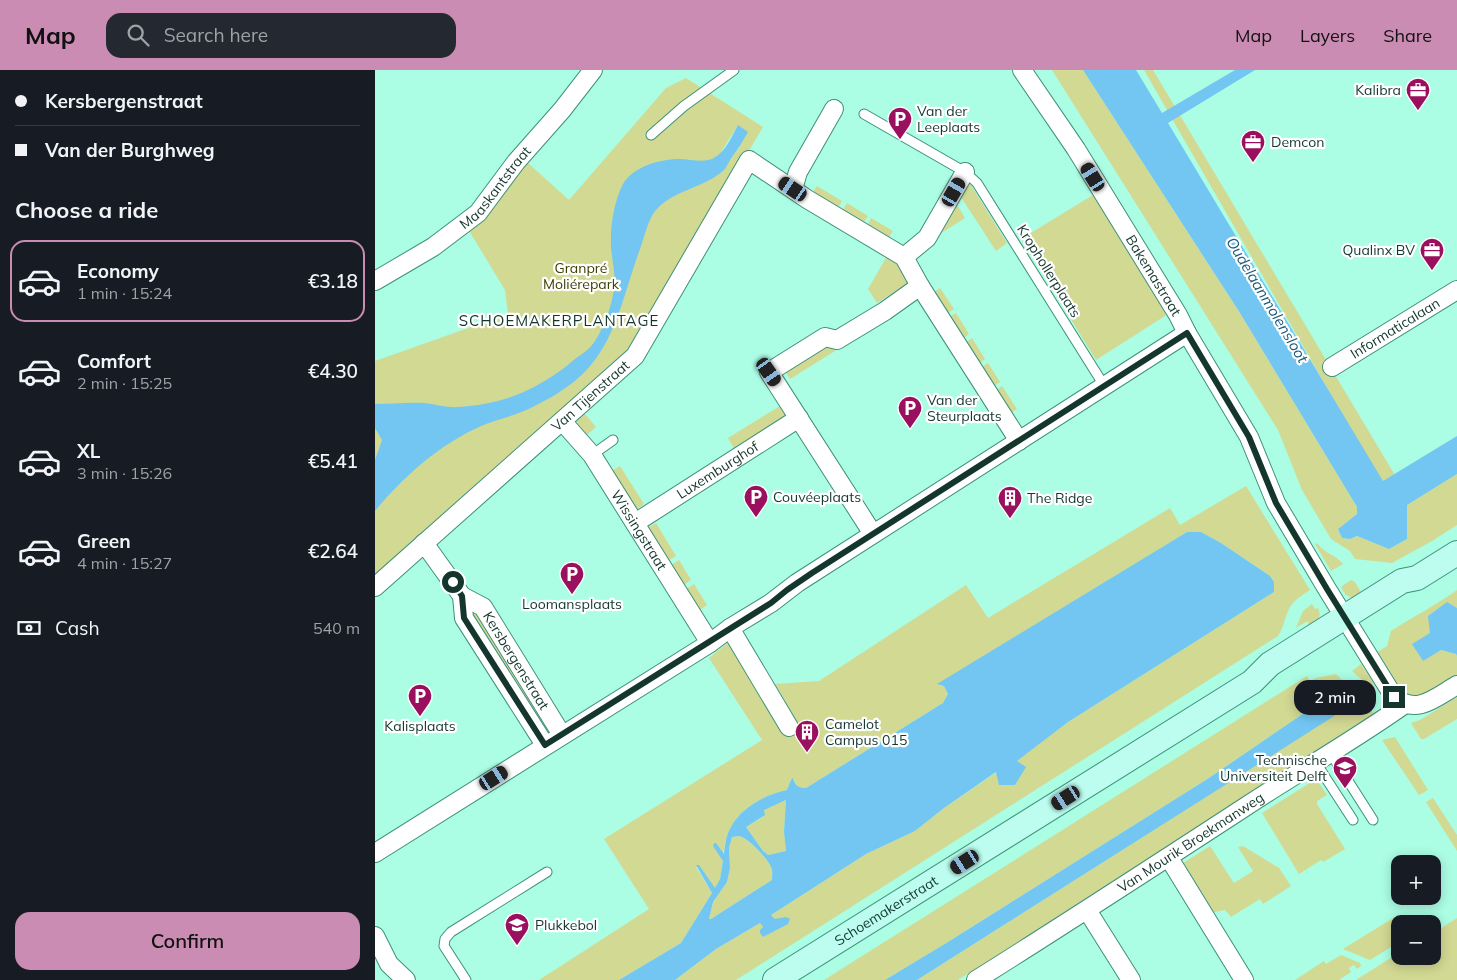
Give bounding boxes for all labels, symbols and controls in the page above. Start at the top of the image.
search box [106,13,456,58]
text: Map [25,20,76,50]
icon: search [124,21,152,49]
text: Search here [164,23,268,47]
text: Map [1235,24,1272,47]
text: Layers [1300,24,1355,47]
text: Share [1383,24,1432,47]
office icon: Kalibra [1405,77,1431,111]
place label: Kalibra [1355,81,1401,99]
text: Kersbergenstraat [45,89,203,113]
place label: Van der Leeplaats [917,102,980,136]
parking icon: Van der Leeplaats [887,106,913,140]
office icon: Demcon [1240,129,1266,163]
place label: Demcon [1271,133,1324,151]
text: Van der Burghweg [45,138,215,162]
street label: Maaskantstraat [456,142,535,233]
car [1078,160,1107,194]
car [776,174,809,204]
car [940,175,967,209]
text: Choose a ride [15,196,158,224]
street label: Krophollerplaats [1013,221,1085,321]
street label: Bakemastraat [1122,232,1185,319]
water label: Oudelaanmolensloot [1222,233,1313,367]
office icon: Qualinx BV [1419,237,1445,271]
place label: Qualinx BV [1343,241,1415,259]
icon: car [17,259,62,304]
text: Economy [77,259,159,283]
park label: Granpré Moliérepark [543,259,620,293]
text: €3.18 [308,269,358,293]
text: 1 min · 15:24 [77,283,172,303]
street label: Informaticalaan [1347,294,1443,363]
district label: SCHOEMAKERPLANTAGE [459,311,659,330]
icon: car [17,349,62,394]
text: Comfort [77,349,151,373]
car [754,355,783,389]
street label: Van Tijenstraat [547,356,633,435]
text: €4.30 [308,359,358,383]
text: 2 min · 15:25 [77,373,172,393]
place label: Van der Steurplaats [927,391,1002,425]
parking icon: Van der Steurplaats [897,395,923,429]
street label: Luxemburghof [673,437,762,503]
icon: car [17,439,62,484]
text: XL [77,439,100,463]
text: €5.41 [308,449,358,473]
text: 3 min · 15:26 [77,463,172,483]
parking icon: Couvéeplaats [743,484,769,518]
building icon: The Ridge [997,485,1023,519]
street label: Wissingstraat [607,487,671,574]
place label: Couvéeplaats [773,488,861,506]
place label: The Ridge [1027,489,1092,507]
icon: car [17,529,62,574]
text: Green [77,529,131,553]
text: €2.64 [308,539,358,563]
text: 4 min · 15:27 [77,553,172,573]
parking icon: Loomansplaats [559,561,585,595]
route start [442,571,464,593]
place label: Loomansplaats [522,595,622,613]
street label: Kersbergenstraat [479,608,553,713]
icon: cash [15,614,43,642]
text: Cash [55,616,100,640]
text: 540 m [313,618,360,638]
callout: 2 min [1294,680,1377,714]
parking icon: Kalisplaats [407,683,433,717]
route end [1383,686,1405,708]
text: 2 min [1314,687,1356,707]
place label: Camelot Campus 015 [825,715,907,749]
place label: Kalisplaats [384,717,456,735]
building icon: Camelot Campus 015 [794,719,820,753]
place label: Technische Universiteit Delft [1220,751,1327,785]
school or university icon: Technische Universiteit Delft [1332,755,1358,789]
car [477,764,510,792]
car [1049,784,1082,812]
street label: Van Mourik Broekmanweg [1114,788,1267,896]
car [948,848,981,876]
map controls [1391,855,1441,965]
button: + [1391,855,1441,905]
street label: Schoemakerstraat [831,872,941,950]
button: Confirm [15,912,360,970]
school or university icon: Plukkebol [504,912,530,946]
button: − [1391,915,1441,965]
place label: Plukkebol [535,916,597,934]

